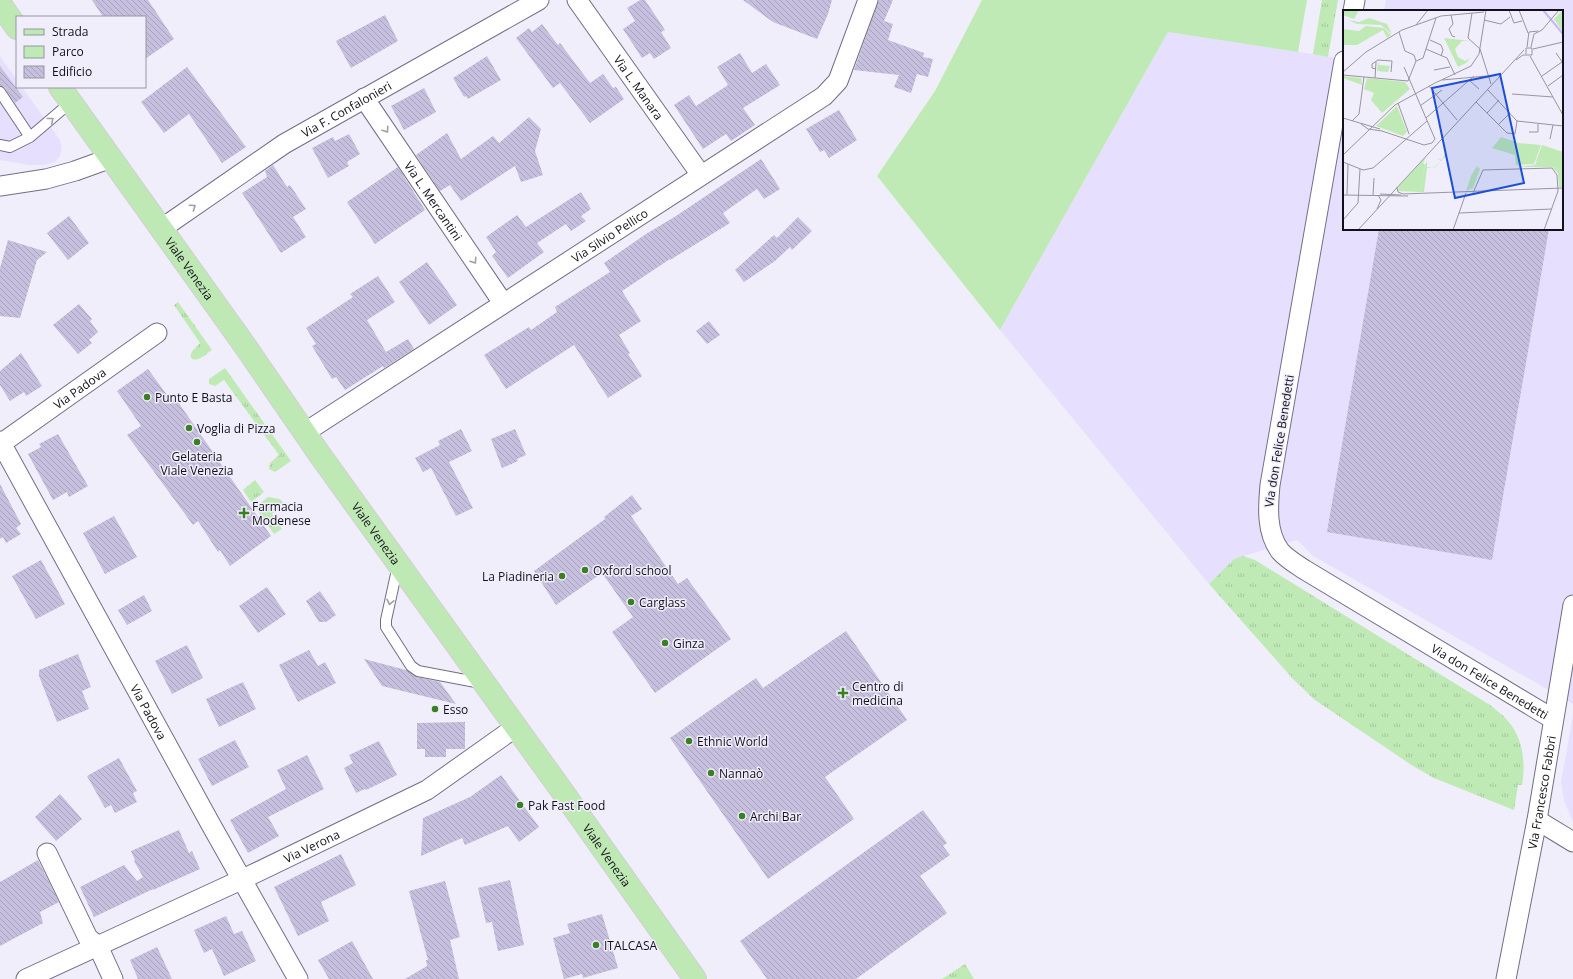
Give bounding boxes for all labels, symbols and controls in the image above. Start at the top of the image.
inset map [1343,10,1563,230]
legend [16,16,146,88]
text: Strada [52,23,88,40]
text: Parco [52,43,84,60]
street label: Via L. Manara [610,52,668,123]
text: Edificio [52,63,92,80]
street label: Via F. Confalonieri [298,77,394,141]
one-way arrow [46,118,53,125]
one-way arrow [381,126,389,133]
street label: Via L. Mercantini [401,158,467,244]
street label: Via Silvio Pellico [568,204,651,266]
one-way arrow [188,205,195,212]
street label: Viale Venezia [162,234,218,303]
one-way arrow [469,257,477,264]
street label: Via Padova [50,363,109,413]
street label: Via don Felice Benedetti [1260,374,1298,508]
place label: Punto E Basta [155,389,232,406]
marker: Punto E Basta [142,392,152,402]
place label: Voglia di Pizza [197,420,275,437]
marker: Voglia di Pizza [184,423,194,433]
marker: Gelateria Viale Venezia [192,437,202,447]
place label: Gelateria Viale Venezia [160,448,234,479]
place label: Farmacia Modenese [252,498,311,529]
street label: Viale Venezia [348,499,405,568]
marker: Farmacia Modenese [239,508,249,518]
place label: Oxford school [593,562,672,579]
marker: Oxford school [580,565,590,575]
place label: La Piadineria [482,568,554,585]
marker: La Piadineria [557,571,567,581]
place label: Carglass [639,594,686,611]
marker: Carglass [626,597,636,607]
one-way arrow [386,598,394,605]
place label: Ginza [673,635,704,652]
marker: Ginza [660,638,670,648]
street label: Via don Felice Benedetti [1428,639,1552,723]
place label: Centro di medicina [852,678,904,709]
street label: Via Padova [127,681,171,743]
marker: Centro di medicina [837,687,849,699]
place label: Esso [443,701,468,718]
marker: Esso [430,704,440,714]
place label: Ethnic World [697,733,768,750]
street label: Via Francesco Fabbri [1523,734,1559,851]
marker: Ethnic World [684,736,694,746]
place label: Nannaò [719,765,763,782]
marker: Nannaò [706,768,716,778]
place label: Pak Fast Food [528,797,605,814]
marker: Pak Fast Food [515,800,525,810]
place label: Archi Bar [750,808,801,825]
marker: Archi Bar [737,811,747,821]
street label: Viale Venezia [579,820,635,890]
street label: Via Verona [281,825,342,867]
place label: ITALCASA [604,937,658,954]
marker: ITALCASA [591,940,601,950]

